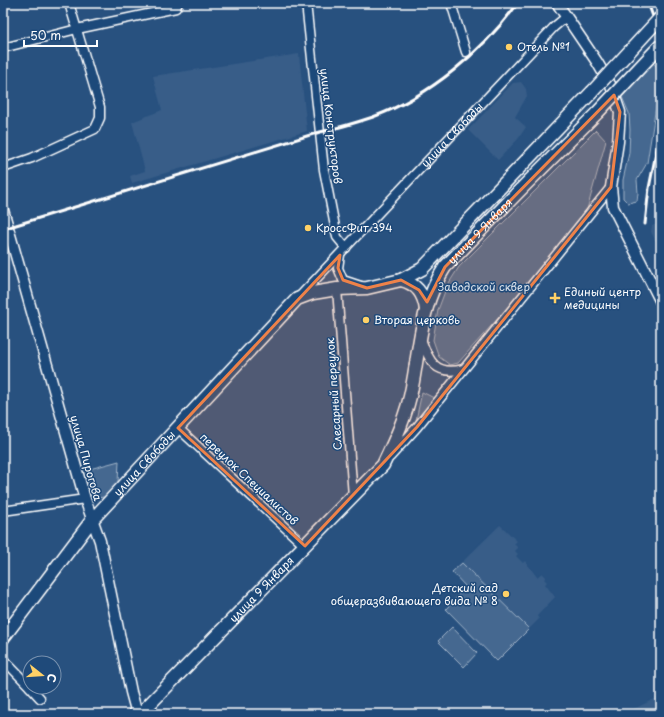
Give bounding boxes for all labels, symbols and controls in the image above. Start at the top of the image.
scale bar [24,22,97,48]
text: 50 m [30,26,61,44]
place label: Отель №1 [517,38,570,55]
marker: Отель №1 [504,42,514,52]
street label: улица Конструкторов [316,67,347,185]
street label: улица Свободы [417,98,487,171]
street label: улица 9 Января [443,194,516,268]
place label: КроссФит 394 [316,219,393,236]
marker: КроссФит 394 [303,223,313,233]
park label: Заводской сквер [438,278,530,295]
place label: Единый центр медицины [564,283,642,313]
marker: Единый центр медицины [549,292,561,304]
place label: Вторая церковь [374,311,460,328]
marker: Вторая церковь [361,315,371,325]
street label: Слесарный переулок [321,337,346,451]
street label: улица Пирогова [66,413,107,503]
street label: улица Свободы [109,427,179,500]
street label: переулок Специалистов [197,429,302,529]
street label: улица 9 Января [225,552,298,626]
place label: Детский сад общеразвивающего вида № 8 [331,579,498,609]
marker: Детский сад общеразвивающего вида № 8 [501,589,511,599]
north arrow [22,655,62,695]
text: С [43,672,61,685]

